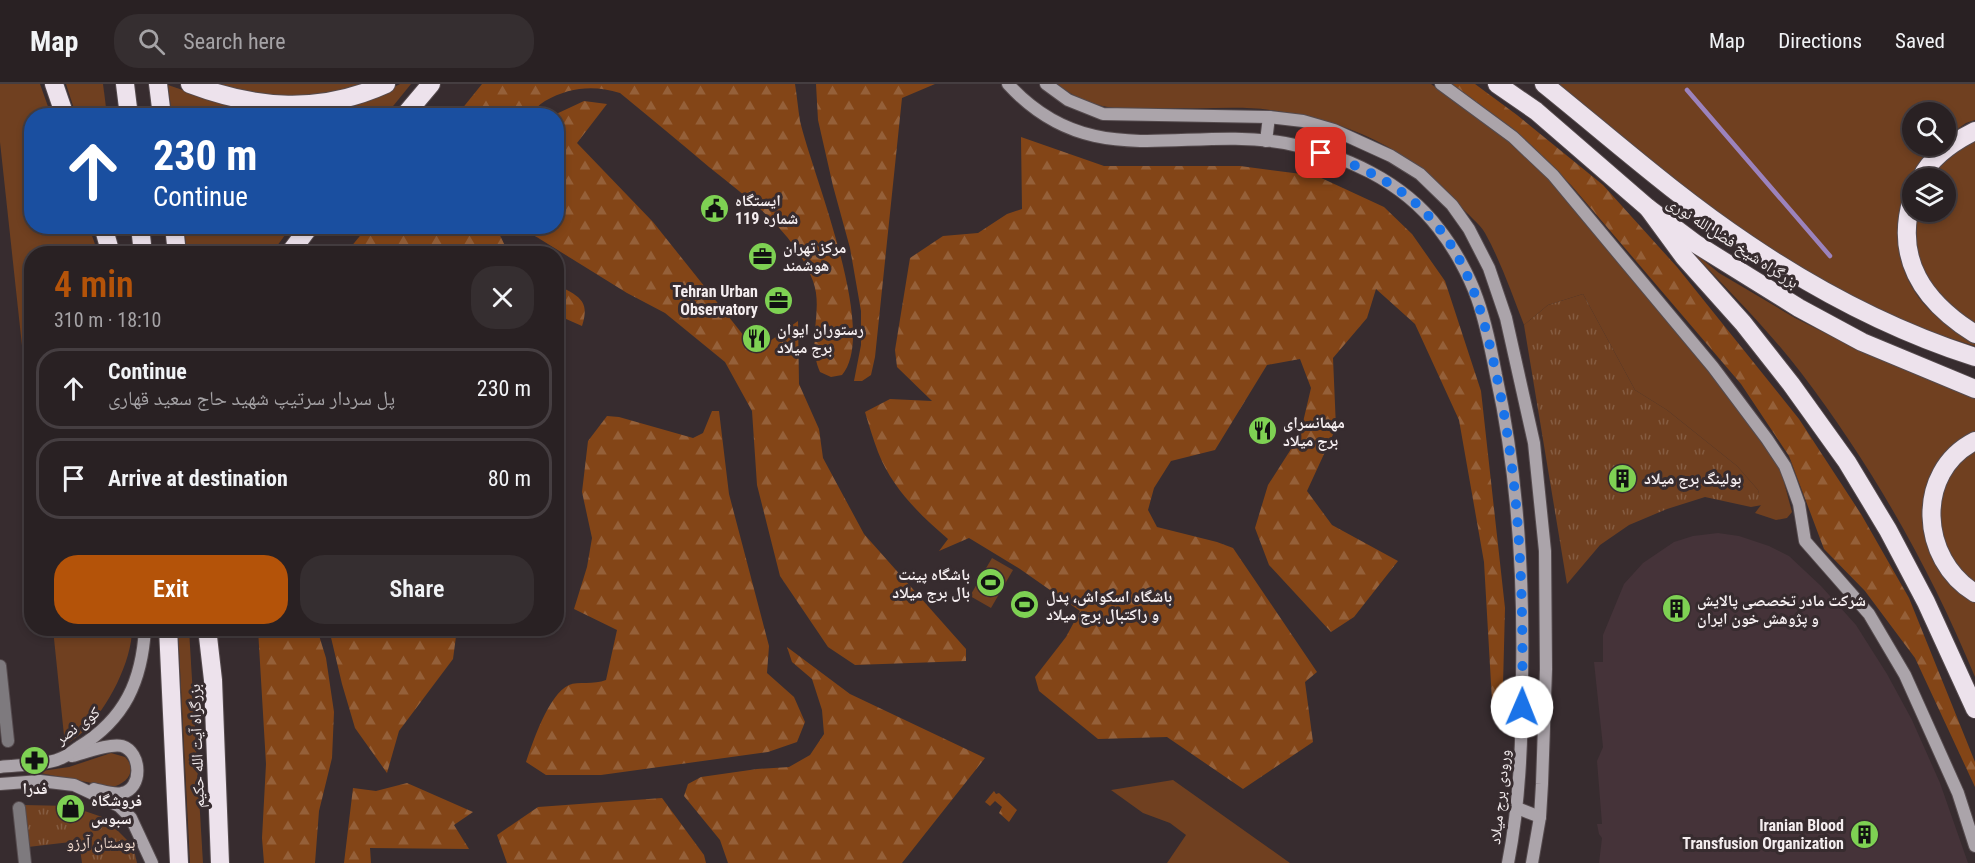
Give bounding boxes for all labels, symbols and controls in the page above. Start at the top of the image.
search box [114,14,534,68]
text: Map [30,25,78,58]
icon: search [135,25,168,58]
text: Search here [183,29,286,54]
text: Map [1709,29,1745,53]
text: Directions [1778,29,1862,53]
text: Saved [1895,29,1945,53]
map controls [1902,102,1956,222]
button: search [1902,102,1956,156]
pin [1295,127,1346,178]
text: 230 m [153,131,258,180]
icon: ahead [54,132,132,210]
icon: arrive [1304,136,1337,169]
button: layers [1902,168,1956,222]
text: Continue [153,181,248,213]
place label: ایستگاه شماره 119 [735,191,798,228]
public building icon: ایستگاه شماره 119 [698,193,730,225]
street label: بزرگراه شیخ فضل‌الله نوری [1663,193,1802,293]
place label: مرکز تهران هوشمند [783,238,846,275]
office icon: مرکز تهران هوشمند [746,240,778,272]
text: 4 min [54,264,134,306]
button: close [471,266,534,329]
place label: Tehran Urban Observatory [673,282,758,319]
office icon: Tehran Urban Observatory [763,284,795,316]
text: 310 m · 18:10 [54,308,161,332]
place label: رستوران ایوان برج میلاد [777,320,864,358]
restaurant icon: رستوران ایوان برج میلاد [740,322,772,354]
text: Continue [108,359,187,384]
icon: ahead [57,372,90,405]
text: 230 m [477,376,531,401]
text: پل سردار سرتیپ شهید حاج سعید قهاری [108,386,395,410]
place label: مهمانسرای برج میلاد [1283,413,1345,451]
restaurant icon: مهمانسرای برج میلاد [1246,415,1278,447]
icon: arrive [57,462,90,495]
building icon: بولینگ برج ميلاد [1607,462,1639,494]
text: Arrive at destination [108,466,288,491]
text: 80 m [488,466,531,491]
place label: بولینگ برج ميلاد [1644,469,1741,489]
button: Exit [54,555,288,624]
button: Share [300,555,534,624]
place label: باشگاه پینت بال برج میلاد [892,565,970,603]
sports icon: باشگاه پینت بال برج میلاد [975,567,1007,599]
place label: باشگاه اسکواش، پدل و راکتبال برج میلاد [1046,587,1172,625]
sports icon: باشگاه اسکواش، پدل و راکتبال برج میلاد [1009,589,1041,621]
place label: شرکت مادر تخصصی پالایش و پژوهش خون ایران [1697,591,1866,628]
building icon: شرکت مادر تخصصی پالایش و پژوهش خون ایران [1660,593,1692,625]
position arrow [1490,675,1554,739]
street label: بزرگراه آیت الله حکیم [185,684,209,808]
street label: کوی نصر [50,702,104,750]
pharmacy icon: فدرا [19,744,51,776]
street label: ورودی برج میلاد [1485,749,1515,846]
place label: فدرا [22,779,48,798]
place label: فروشگاه سبوس [91,791,142,828]
shop icon: فروشگاه سبوس [54,793,86,825]
place label: Iranian Blood Transfusion Organization [1682,816,1844,853]
building icon: Iranian Blood Transfusion Organization [1849,818,1881,850]
park label: بوستان آرزو [67,833,135,853]

